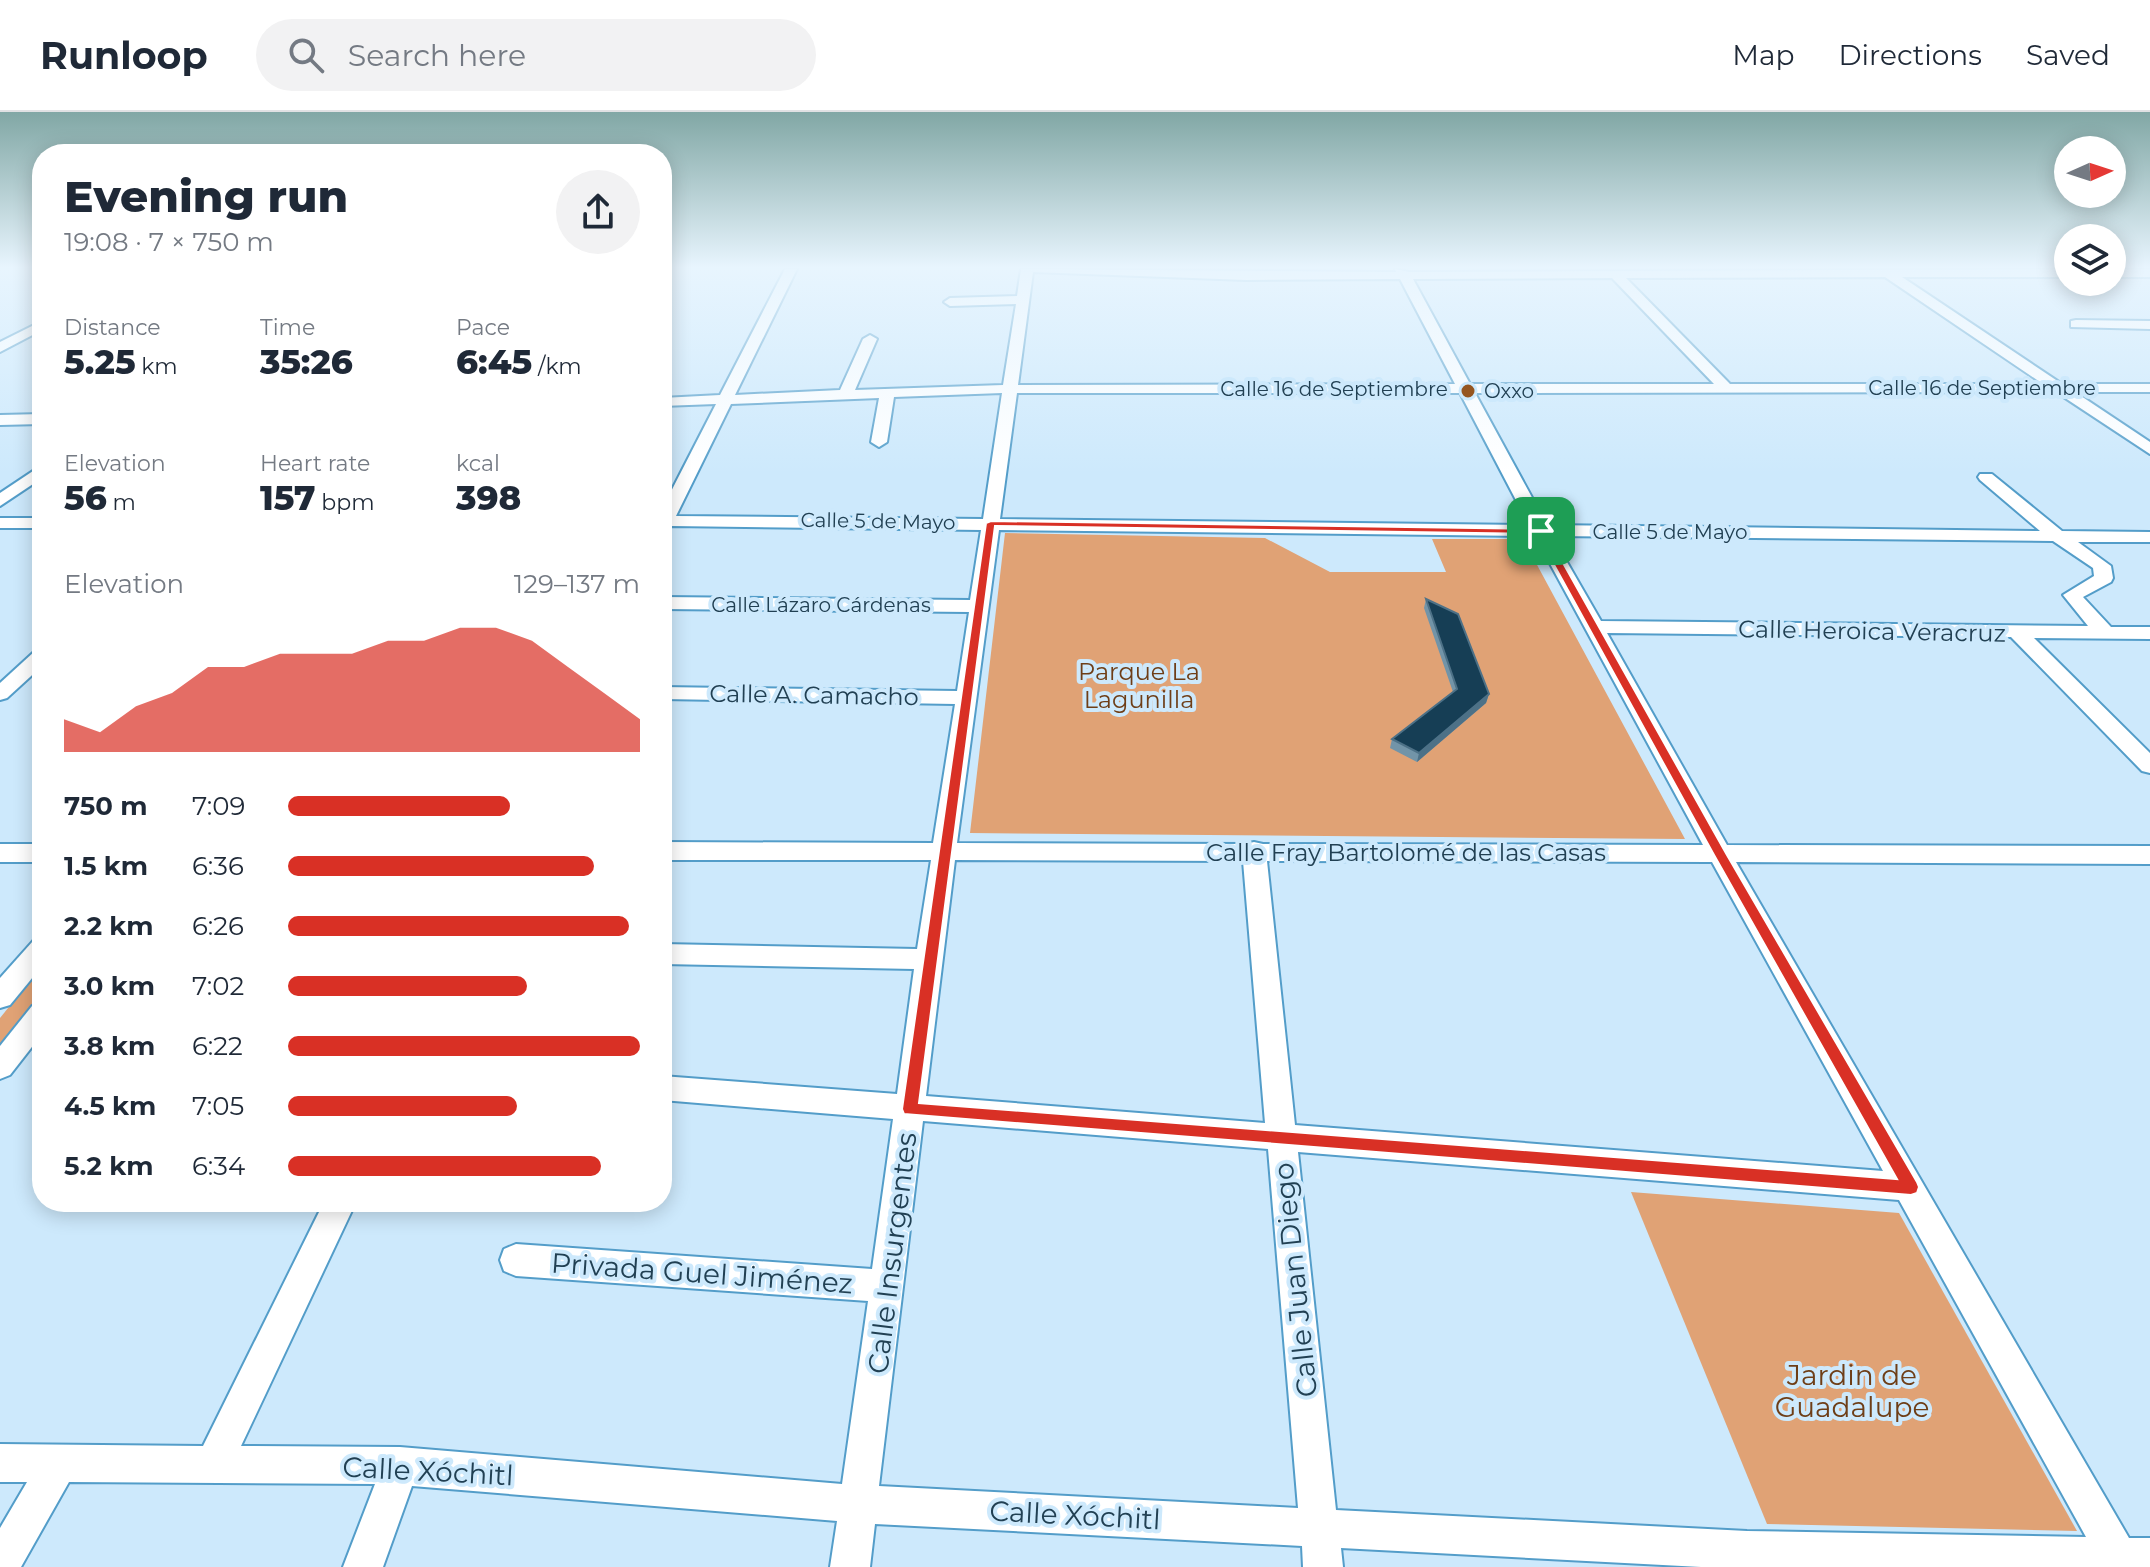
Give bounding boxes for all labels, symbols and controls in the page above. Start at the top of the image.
search box [256,19,816,91]
text: Runloop [40,32,208,79]
icon: search [284,33,328,77]
text: Search here [348,37,526,74]
text: Map [1732,38,1794,72]
text: Directions [1838,38,1982,72]
text: Saved [2026,38,2110,72]
north arrow [2054,136,2126,208]
map controls [2054,136,2126,296]
text: Evening run [64,169,348,223]
button: share [556,170,640,254]
button: layers [2054,224,2126,296]
text: 19:08 · 7 × 750 m [64,226,274,258]
text: Distance [64,314,161,341]
text: Time [260,314,315,341]
text: Pace [456,314,510,341]
text: 5.25 [64,341,136,383]
text: 35:26 [260,341,353,383]
text: 6:45 [456,341,532,383]
text: km [136,353,178,380]
text: /km [532,353,582,380]
street label: Calle 16 de Septiembre [1868,376,2096,400]
street label: Calle 16 de Septiembre [1220,377,1448,401]
place label: Oxxo [1484,379,1534,403]
marker: Oxxo [1459,382,1477,400]
text: Elevation [64,450,166,477]
text: Heart rate [260,450,370,477]
text: kcal [456,450,500,477]
text: 56 [64,477,107,519]
text: 157 [260,477,316,519]
text: 398 [456,477,521,519]
text: m [107,489,136,516]
text: bpm [316,489,374,516]
pin [1507,497,1575,565]
street label: Calle 5 de Mayo [800,508,956,534]
icon: arrive [1519,509,1563,553]
street label: Calle 5 de Mayo [1593,520,1747,544]
text: Elevation [64,568,184,600]
text: 129–137 m [514,568,640,600]
street label: Calle Lázaro Cárdenas [711,593,931,617]
street label: Calle Heroica Veracruz [1738,614,2006,648]
park label: Parque La Lagunilla [1078,657,1200,714]
street label: Calle A. Camacho [709,679,919,711]
text: 750 m [64,790,147,822]
text: 7:09 [192,790,245,822]
street label: Calle Fray Bartolomé de las Casas [1206,838,1606,867]
text: 1.5 km [64,850,148,882]
text: 6:36 [192,850,244,882]
text: 2.2 km [64,910,154,942]
text: 6:26 [192,910,244,942]
text: 3.0 km [64,970,155,1002]
text: 7:02 [192,970,244,1002]
text: 3.8 km [64,1030,155,1062]
text: 6:22 [192,1030,243,1062]
text: 4.5 km [64,1090,156,1122]
text: 7:05 [192,1090,244,1122]
street label: Calle Insurgentes [860,1131,924,1375]
text: 5.2 km [64,1150,153,1182]
text: 6:34 [192,1150,245,1182]
street label: Calle Juan Diego [1266,1161,1324,1399]
street label: Privada Guel Jiménez [550,1245,854,1301]
park label: Jardin de Guadalupe [1775,1358,1929,1424]
street label: Calle Xóchitl [342,1450,514,1492]
street label: Calle Xóchitl [989,1494,1161,1536]

